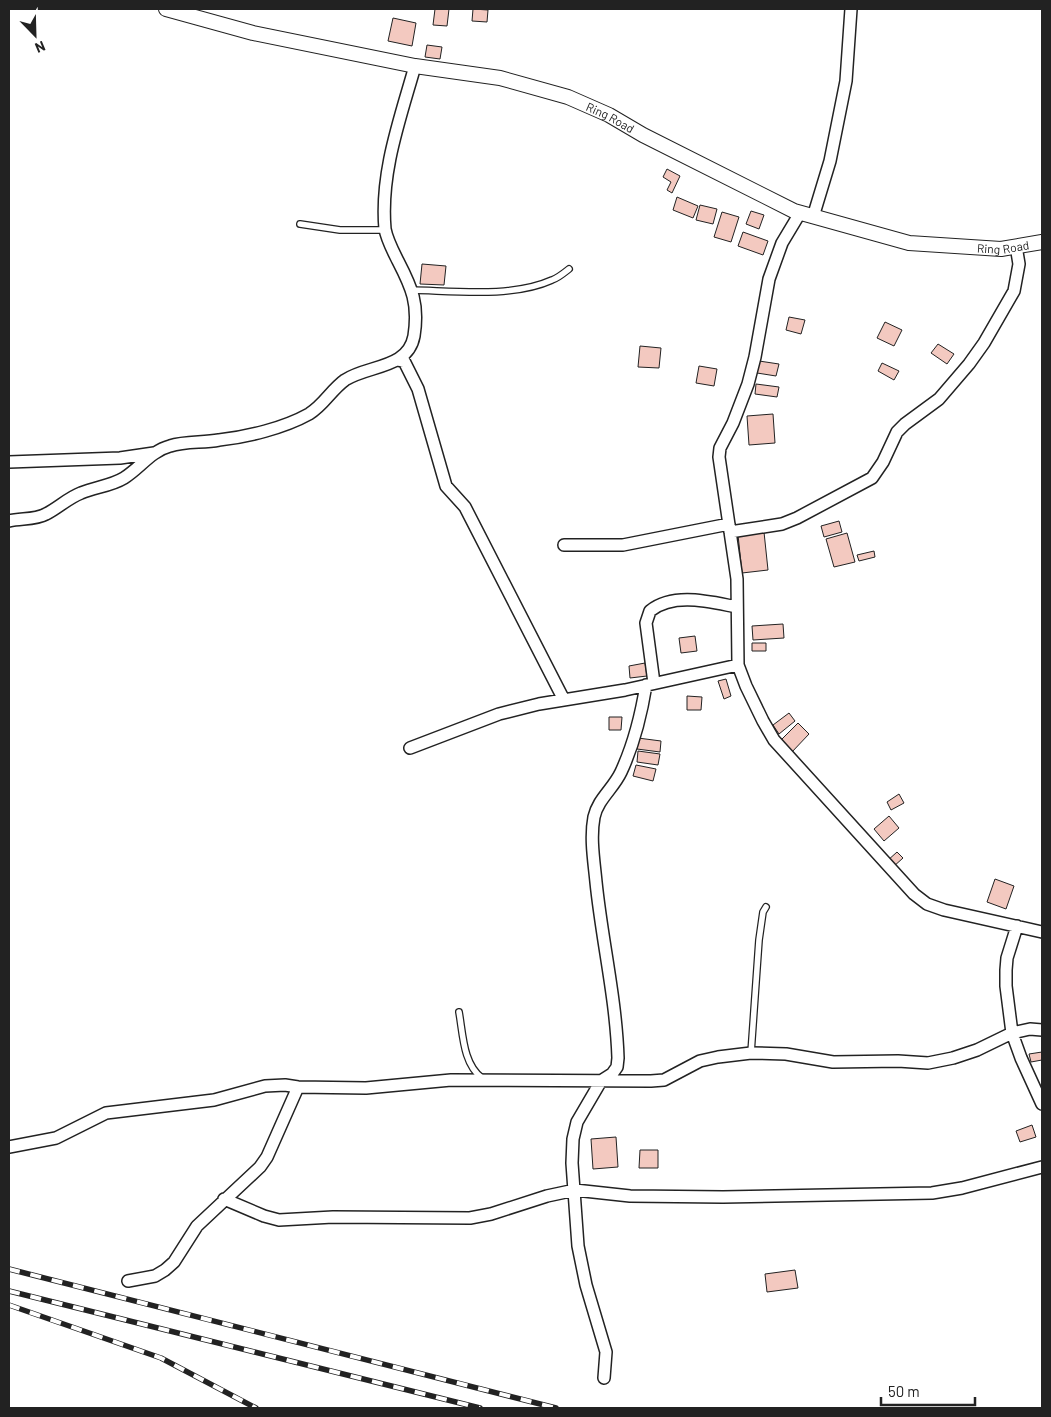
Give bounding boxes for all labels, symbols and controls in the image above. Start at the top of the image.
north arrow [10,10,60,60]
text: N [33,38,48,57]
street label: Ring Road [584,99,637,135]
street label: Ring Road [977,237,1030,256]
scale bar [881,1374,975,1406]
text: 50 m [888,1382,920,1400]

